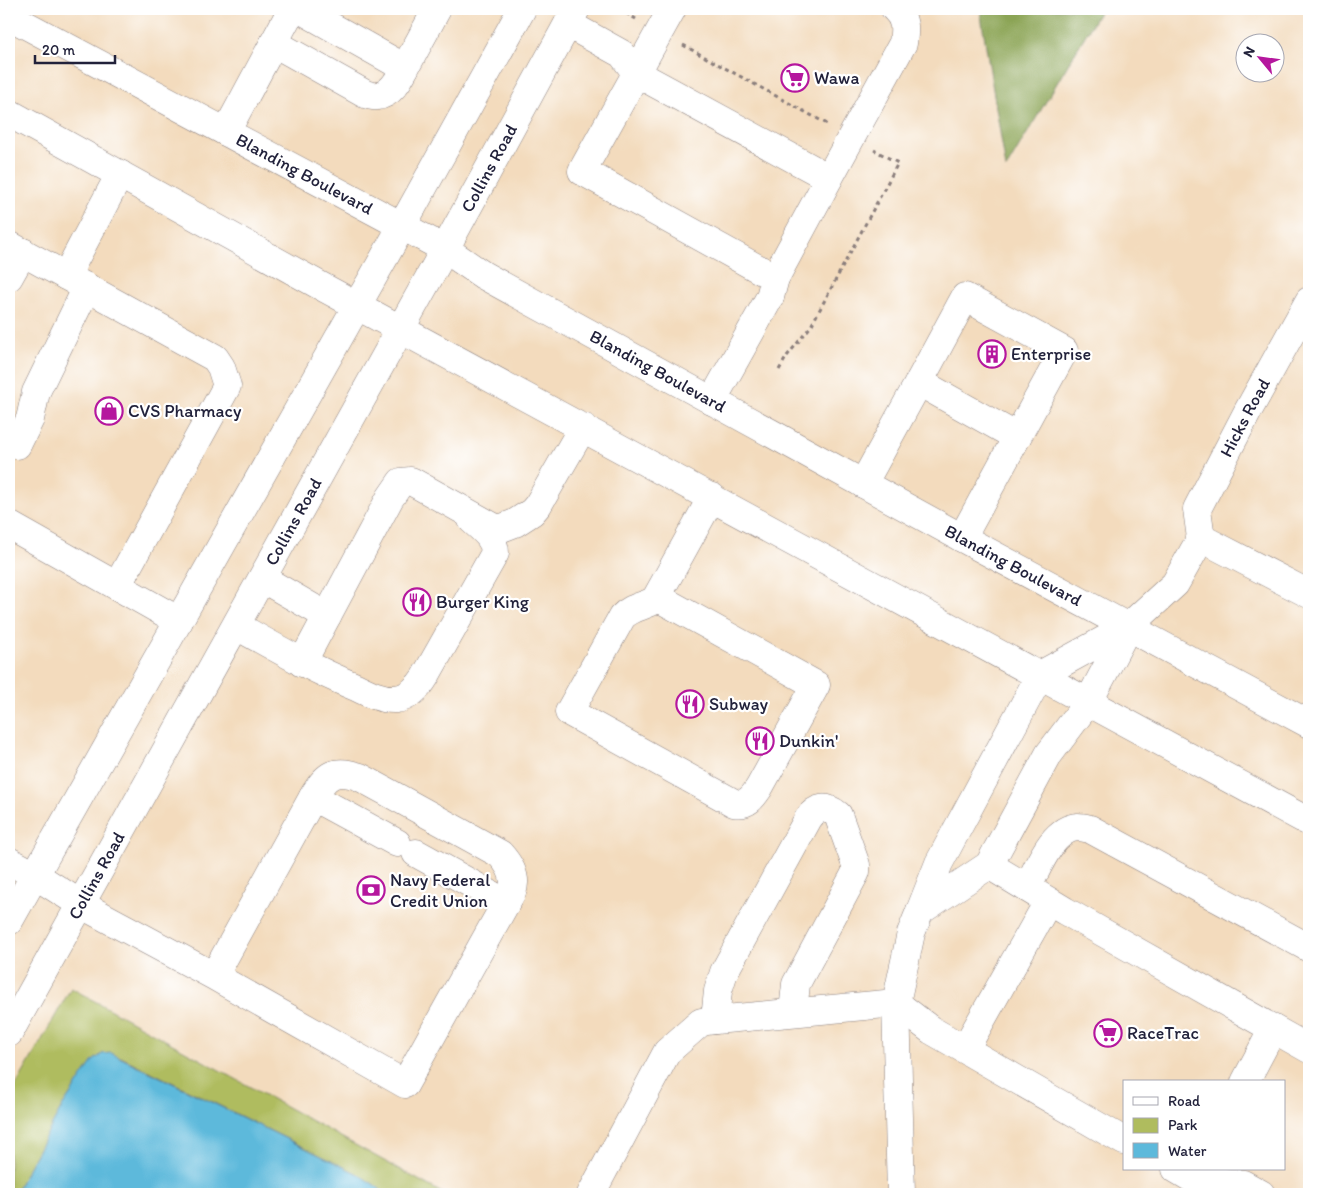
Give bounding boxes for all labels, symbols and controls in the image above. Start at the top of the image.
scale bar [35,32,115,64]
north arrow [1236,32,1286,82]
text: 20 m [42,41,76,59]
text: N [1239,44,1259,60]
supermarket icon: Wawa [780,63,810,93]
place label: Wawa [814,67,859,89]
street label: Collins Road [456,120,522,216]
street label: Blanding Boulevard [232,128,377,220]
street label: Blanding Boulevard [586,325,730,417]
building icon: Enterprise [977,339,1007,369]
place label: Enterprise [1011,343,1091,365]
street label: Hicks Road [1215,374,1275,461]
shop icon: CVS Pharmacy [94,396,124,426]
place label: CVS Pharmacy [128,400,242,422]
street label: Collins Road [260,474,327,569]
street label: Blanding Boulevard [941,520,1086,611]
restaurant icon: Burger King [402,587,432,617]
place label: Burger King [436,591,530,613]
restaurant icon: Subway [675,689,705,719]
place label: Subway [709,693,769,715]
restaurant icon: Dunkin' [745,726,775,756]
place label: Dunkin' [779,730,838,752]
street label: Collins Road [63,828,130,923]
place label: Navy Federal Credit Union [390,869,490,912]
bank icon: Navy Federal Credit Union [356,875,386,905]
supermarket icon: RaceTrac [1093,1018,1123,1048]
place label: RaceTrac [1127,1022,1199,1044]
legend [1123,1080,1286,1170]
text: Road [1168,1092,1201,1110]
text: Park [1168,1116,1198,1134]
text: Water [1168,1142,1207,1160]

